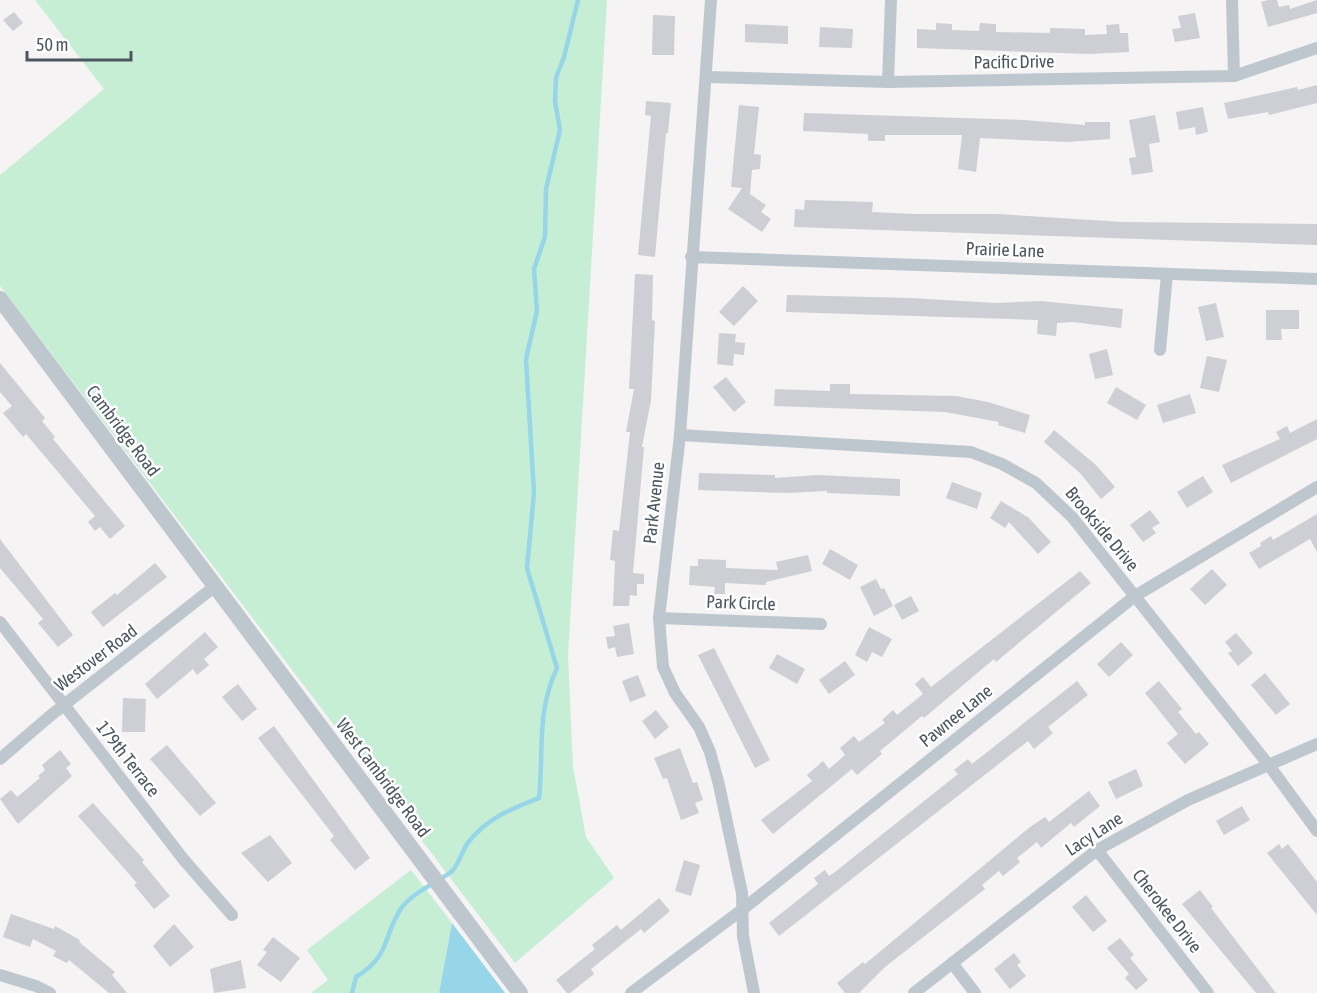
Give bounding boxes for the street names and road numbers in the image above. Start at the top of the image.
street label: Pacific Drive [973,50,1055,73]
street label: Prairie Lane [965,238,1045,261]
street label: Cambridge Road [82,381,164,480]
street label: Park Avenue [639,461,668,545]
street label: Brookside Drive [1061,482,1144,575]
street label: Park Circle [706,591,776,614]
street label: Westover Road [50,620,141,695]
street label: Pawnee Lane [915,680,996,751]
street label: West Cambridge Road [332,714,435,841]
street label: 179th Terrace [92,717,164,801]
street label: Lacy Lane [1061,807,1126,860]
street label: Cherokee Drive [1128,865,1206,957]

